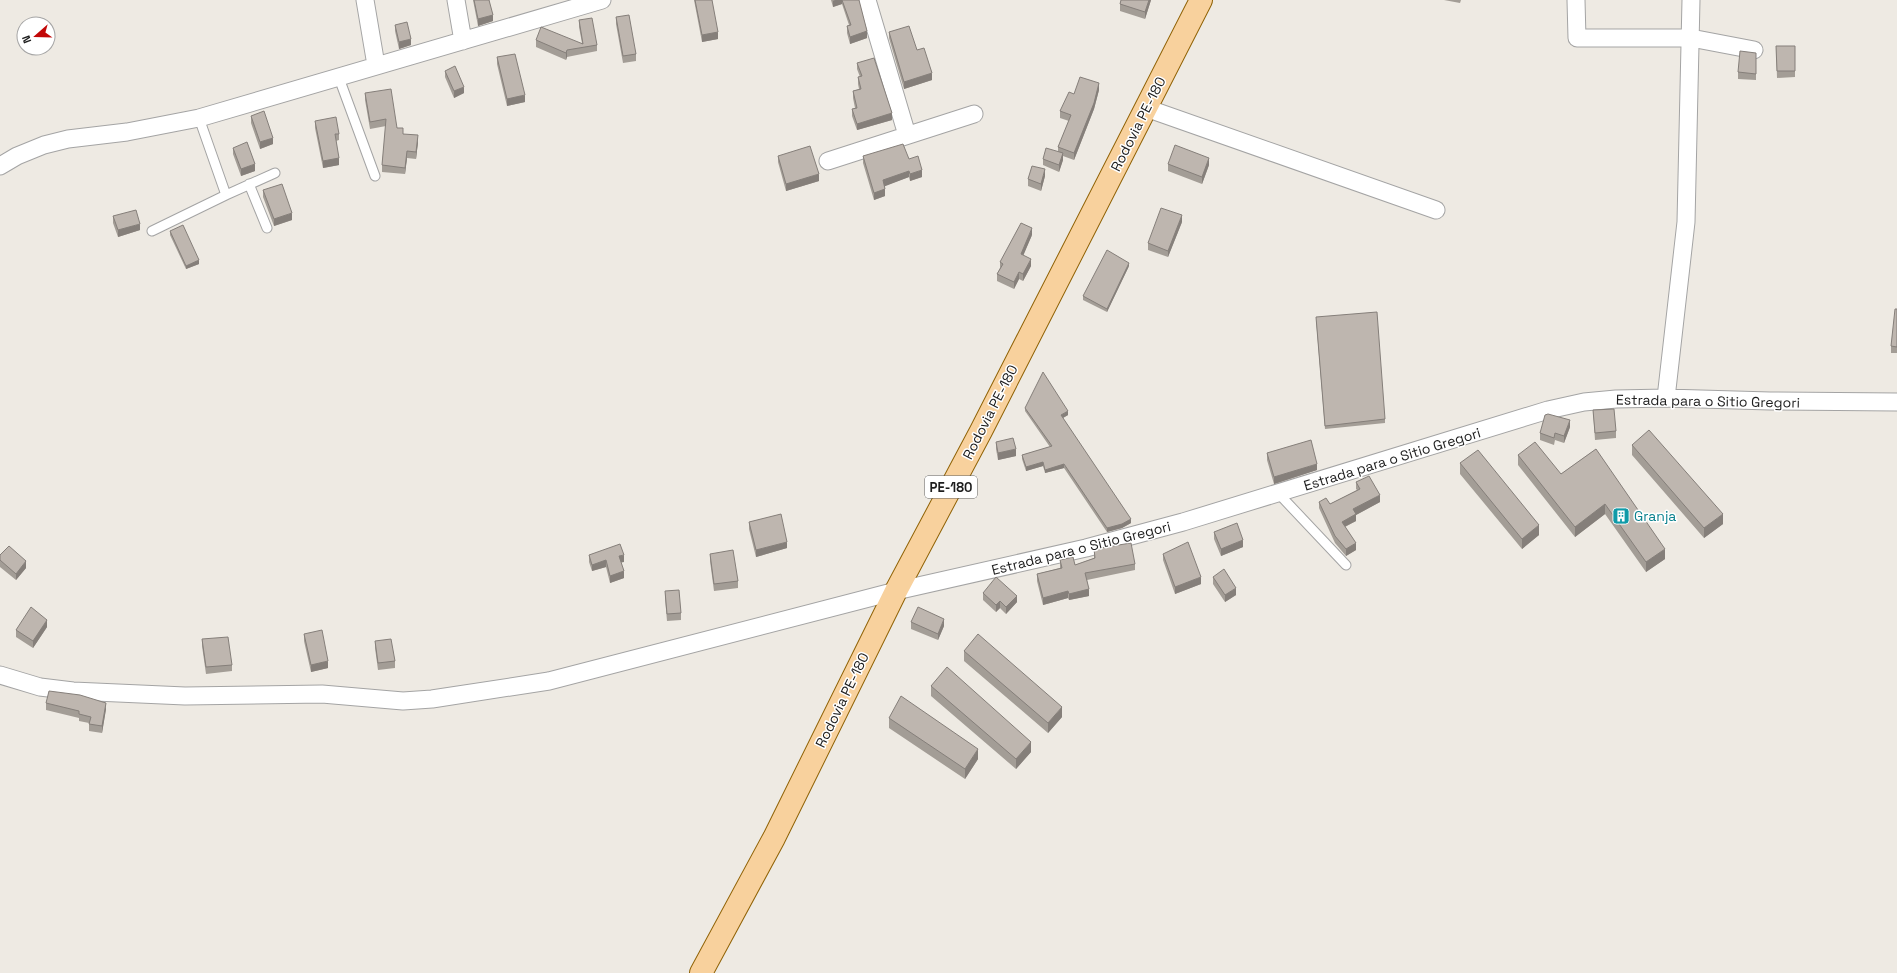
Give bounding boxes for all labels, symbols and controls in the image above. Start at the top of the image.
north arrow [16,16,56,56]
text: N [19,34,34,45]
street label: Rodovia PE-180 [1106,74,1170,174]
street label: Rodovia PE-180 [958,362,1022,462]
street label: Estrada para o Sitio Gregori [1616,390,1800,412]
street label: Estrada para o Sitio Gregori [1301,423,1483,495]
road number: PE-180 [925,476,977,498]
building icon: Granja [1611,506,1631,526]
place label: Granja [1634,507,1676,525]
street label: Estrada para o Sitio Gregori [989,517,1173,579]
street label: Rodovia PE-180 [811,649,873,751]

